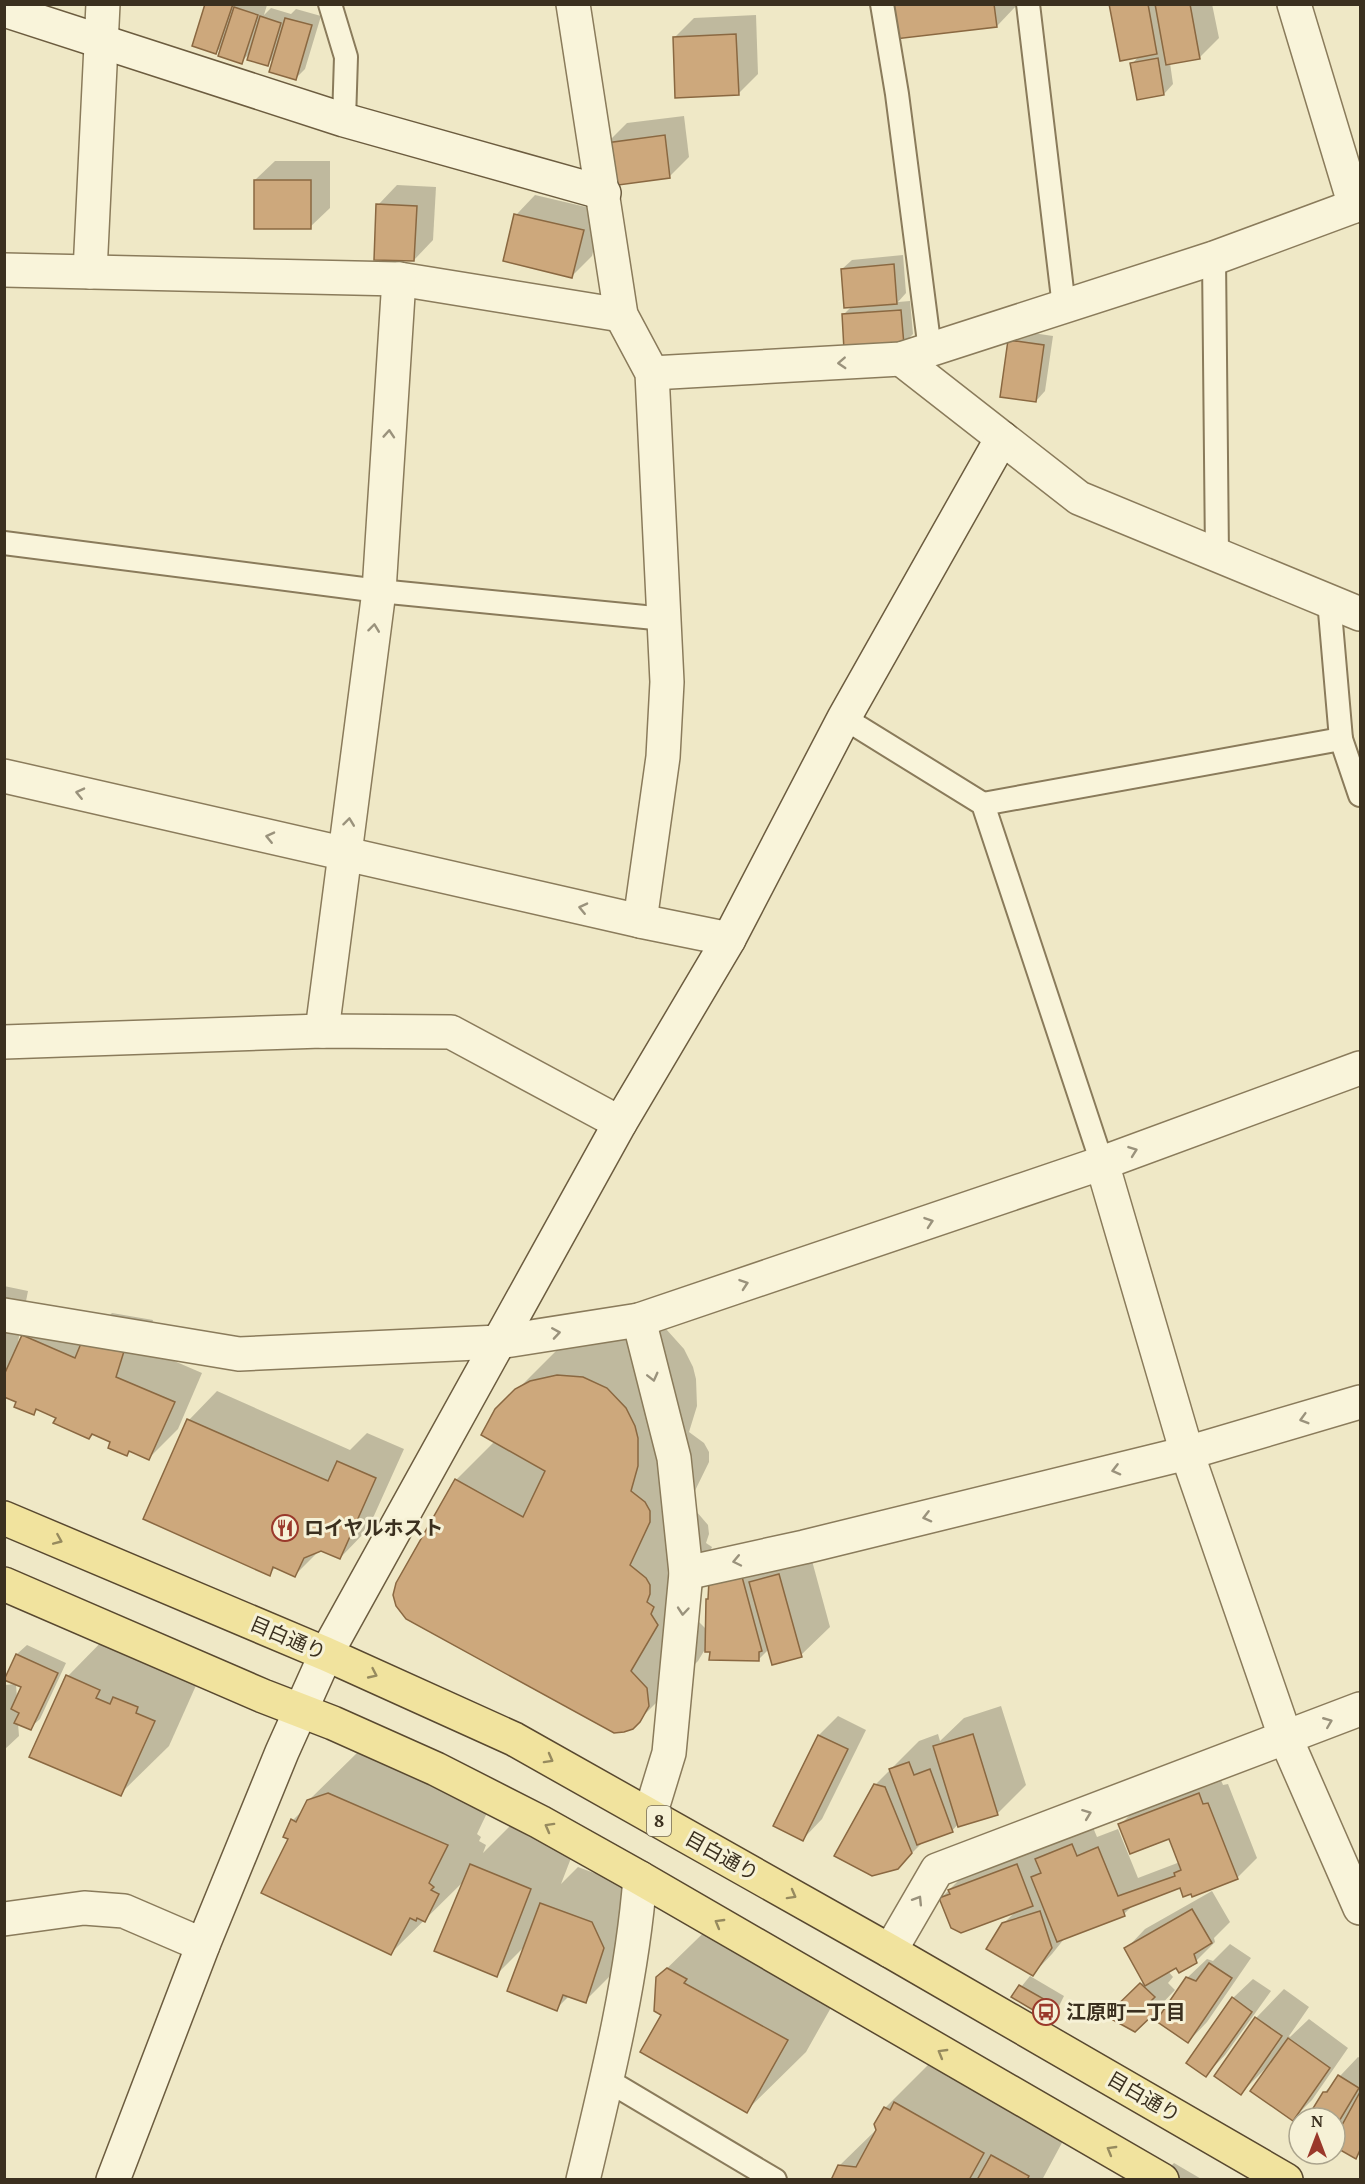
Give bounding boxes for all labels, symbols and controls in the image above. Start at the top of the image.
one-way arrow [838,356,847,369]
one-way arrow [382,429,395,438]
one-way arrow [367,624,379,633]
one-way arrow [75,788,85,801]
one-way arrow [342,817,355,826]
one-way arrow [265,831,275,844]
one-way arrow [578,903,588,916]
one-way arrow [1127,1146,1138,1159]
one-way arrow [923,1216,934,1229]
one-way arrow [738,1279,749,1292]
one-way arrow [552,1327,561,1339]
one-way arrow [646,1372,659,1382]
one-way arrow [1299,1412,1310,1424]
one-way arrow [1112,1463,1122,1476]
one-way arrow [922,1509,932,1522]
restaurant icon: ロイヤルホスト [270,1513,300,1543]
place label: ロイヤルホスト [304,1514,443,1541]
one-way arrow [52,1533,63,1545]
one-way arrow [732,1554,742,1567]
one-way arrow [677,1606,690,1615]
street label: 目白通り [246,1609,330,1666]
one-way arrow [367,1667,378,1679]
one-way arrow [1322,1717,1333,1729]
one-way arrow [543,1752,553,1763]
road number: 8 [647,1806,671,1836]
one-way arrow [1081,1809,1092,1821]
one-way arrow [545,1823,555,1835]
street label: 目白通り [681,1824,764,1887]
one-way arrow [786,1888,796,1900]
one-way arrow [911,1896,923,1906]
one-way arrow [715,1919,725,1931]
bus stop icon: 江原町一丁目 [1031,1997,1061,2027]
place label: 江原町一丁目 [1066,1998,1186,2025]
one-way arrow [938,2048,948,2060]
street label: 目白通り [1103,2065,1186,2128]
north arrow [1287,2106,1347,2166]
text: N [1311,2110,1323,2132]
one-way arrow [1107,2146,1117,2157]

